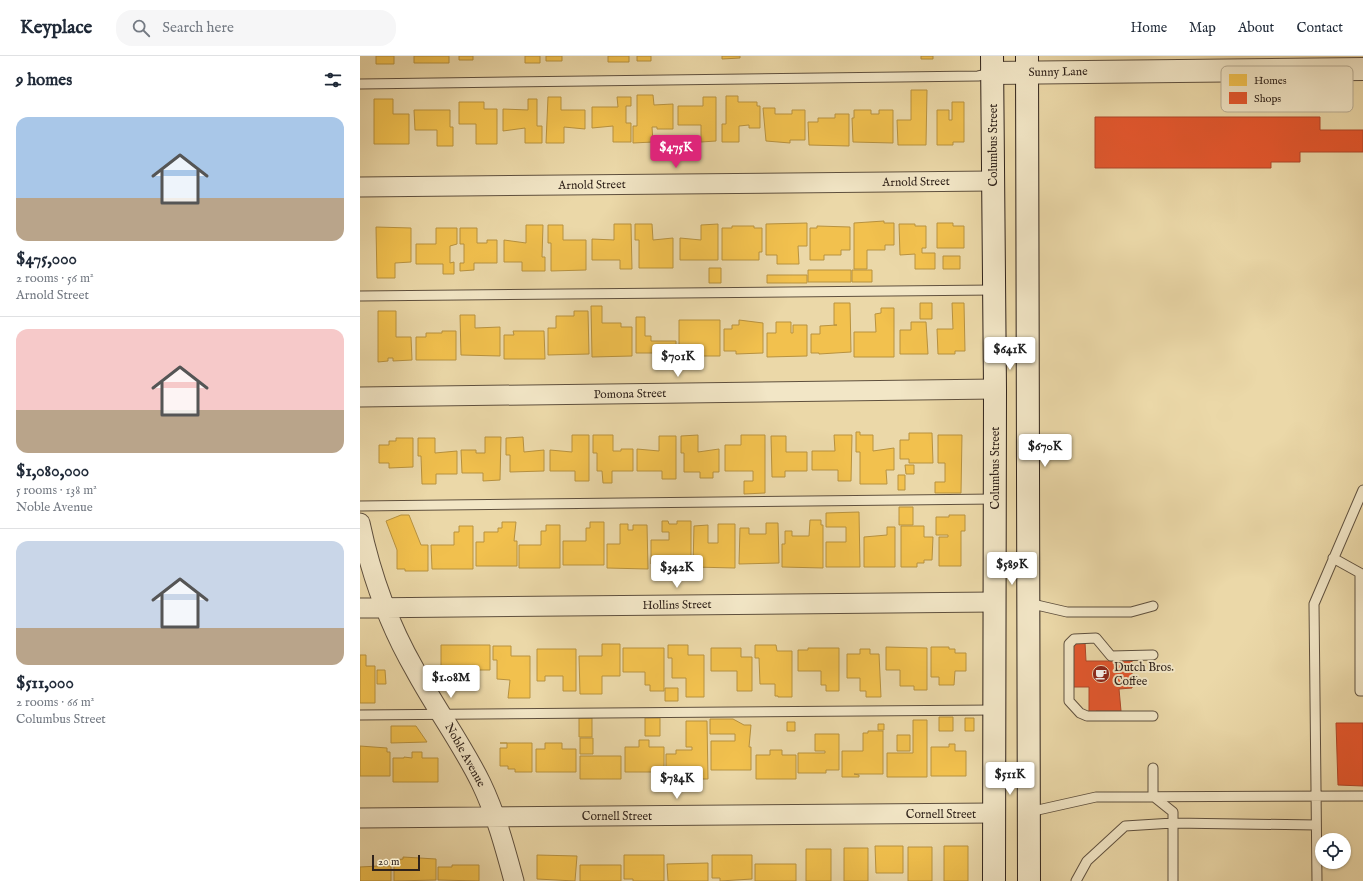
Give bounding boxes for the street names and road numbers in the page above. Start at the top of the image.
street label: Sunny Lane [1028,64,1088,80]
street label: Columbus Street [986,104,1001,186]
street label: Arnold Street [881,174,950,190]
street label: Arnold Street [557,177,626,193]
street label: Pomona Street [593,386,667,402]
street label: Columbus Street [988,427,1003,509]
street label: Hollins Street [642,597,712,613]
street label: Noble Avenue [441,720,489,790]
street label: Cornell Street [906,807,976,822]
street label: Cornell Street [582,809,652,824]

